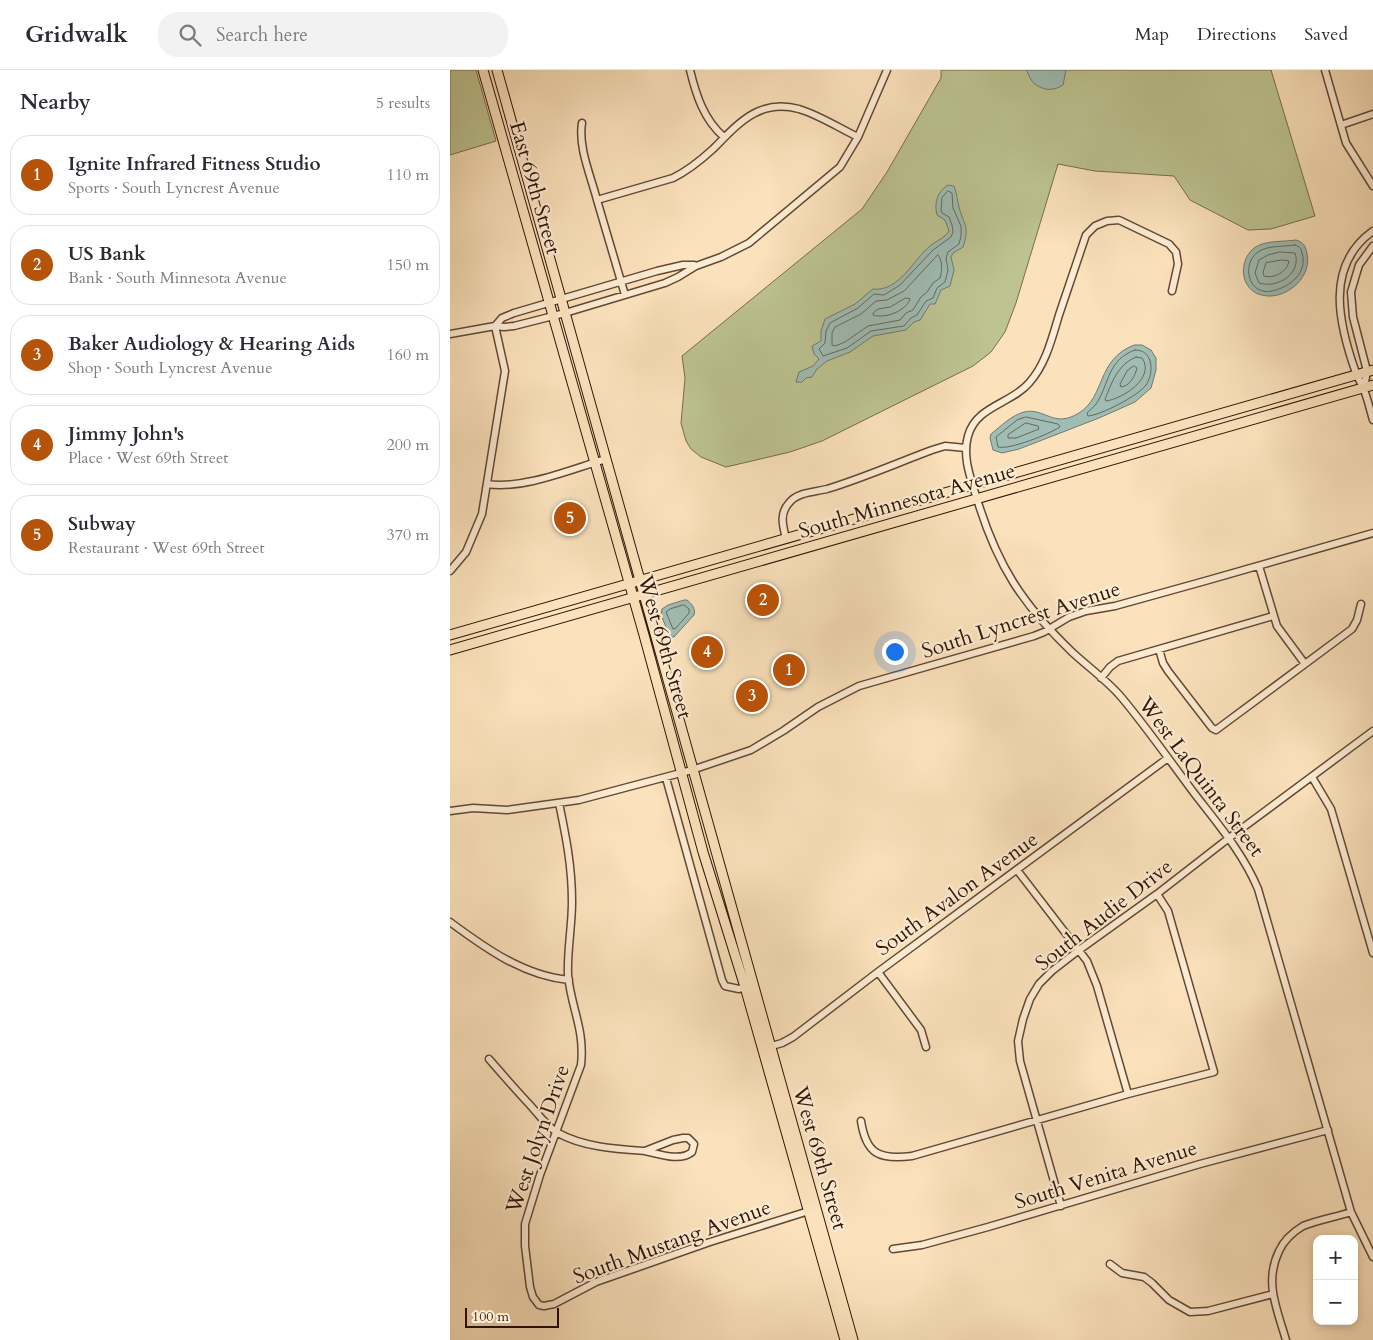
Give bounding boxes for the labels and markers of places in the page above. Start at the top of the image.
pin: 5 [554,499,586,537]
pin: 2 [747,581,779,619]
pin: 4 [691,633,723,671]
pin: 1 [773,651,805,689]
pin: 3 [736,677,768,715]

